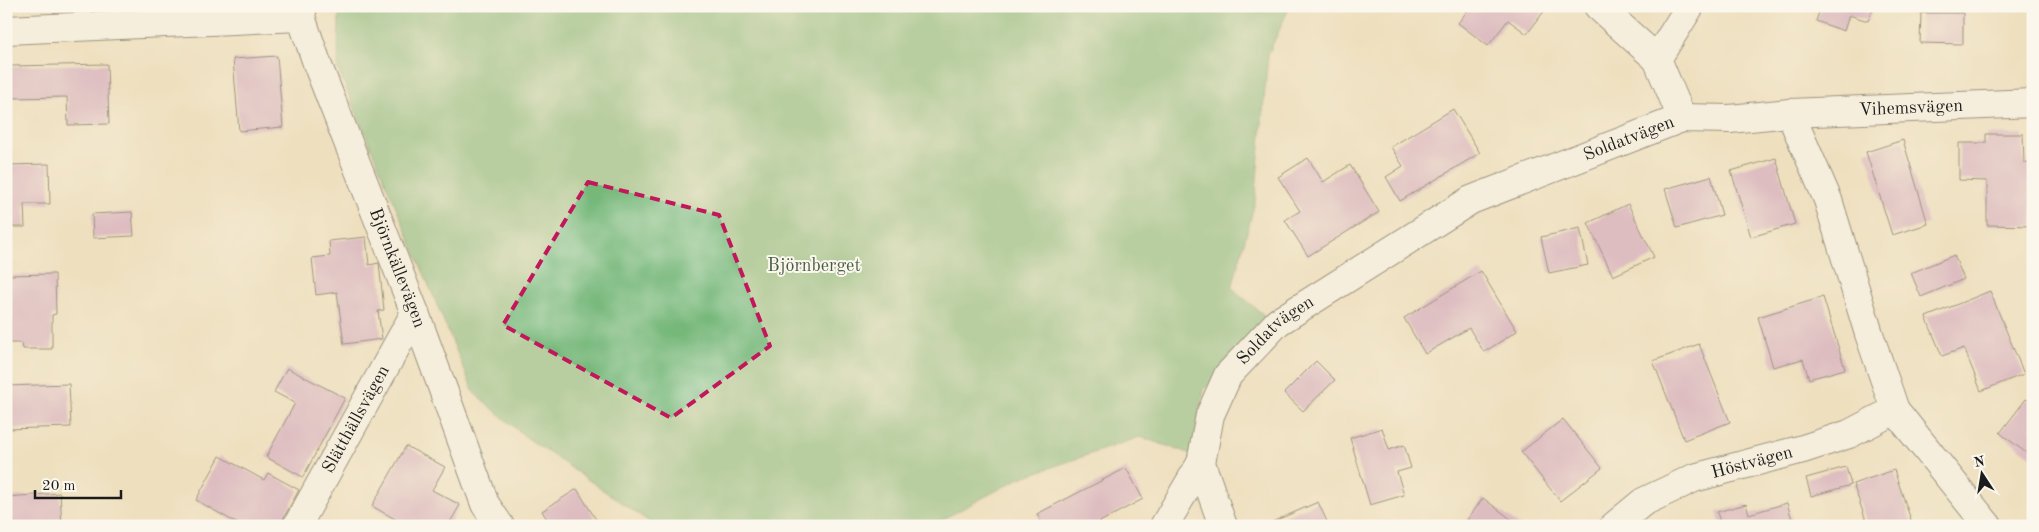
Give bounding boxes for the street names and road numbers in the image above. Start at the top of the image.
street label: Vihemsvägen [1858,97,1964,119]
street label: Soldatvägen [1581,113,1677,164]
street label: Björnkällevägen [366,206,429,330]
street label: Soldatvägen [1234,293,1317,368]
street label: Slätthällsvägen [319,362,393,476]
street label: Höstvägen [1709,443,1795,482]

